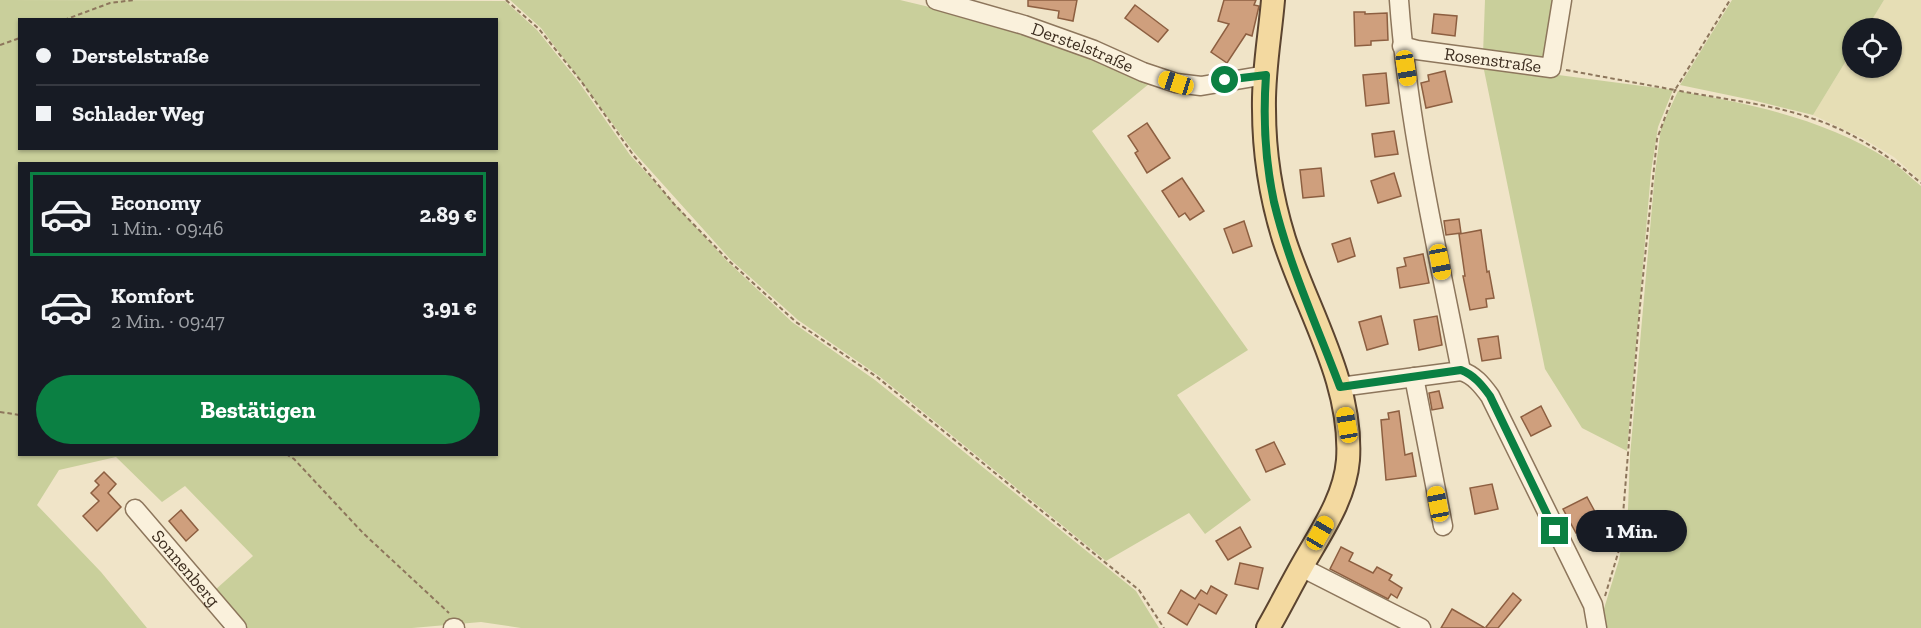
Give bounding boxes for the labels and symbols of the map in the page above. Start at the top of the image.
street label: Derstelstraße [1028,18,1137,77]
street label: Rosenstraße [1443,43,1543,78]
car [1394,49,1418,87]
route start [1211,66,1238,93]
car [1156,69,1196,97]
car [1428,243,1452,281]
car [1335,406,1359,444]
car [1426,485,1450,523]
callout: 1 Min. [1576,510,1687,552]
car [1303,513,1337,553]
route end [1541,517,1568,544]
street label: Sonnenberg [147,525,225,611]

